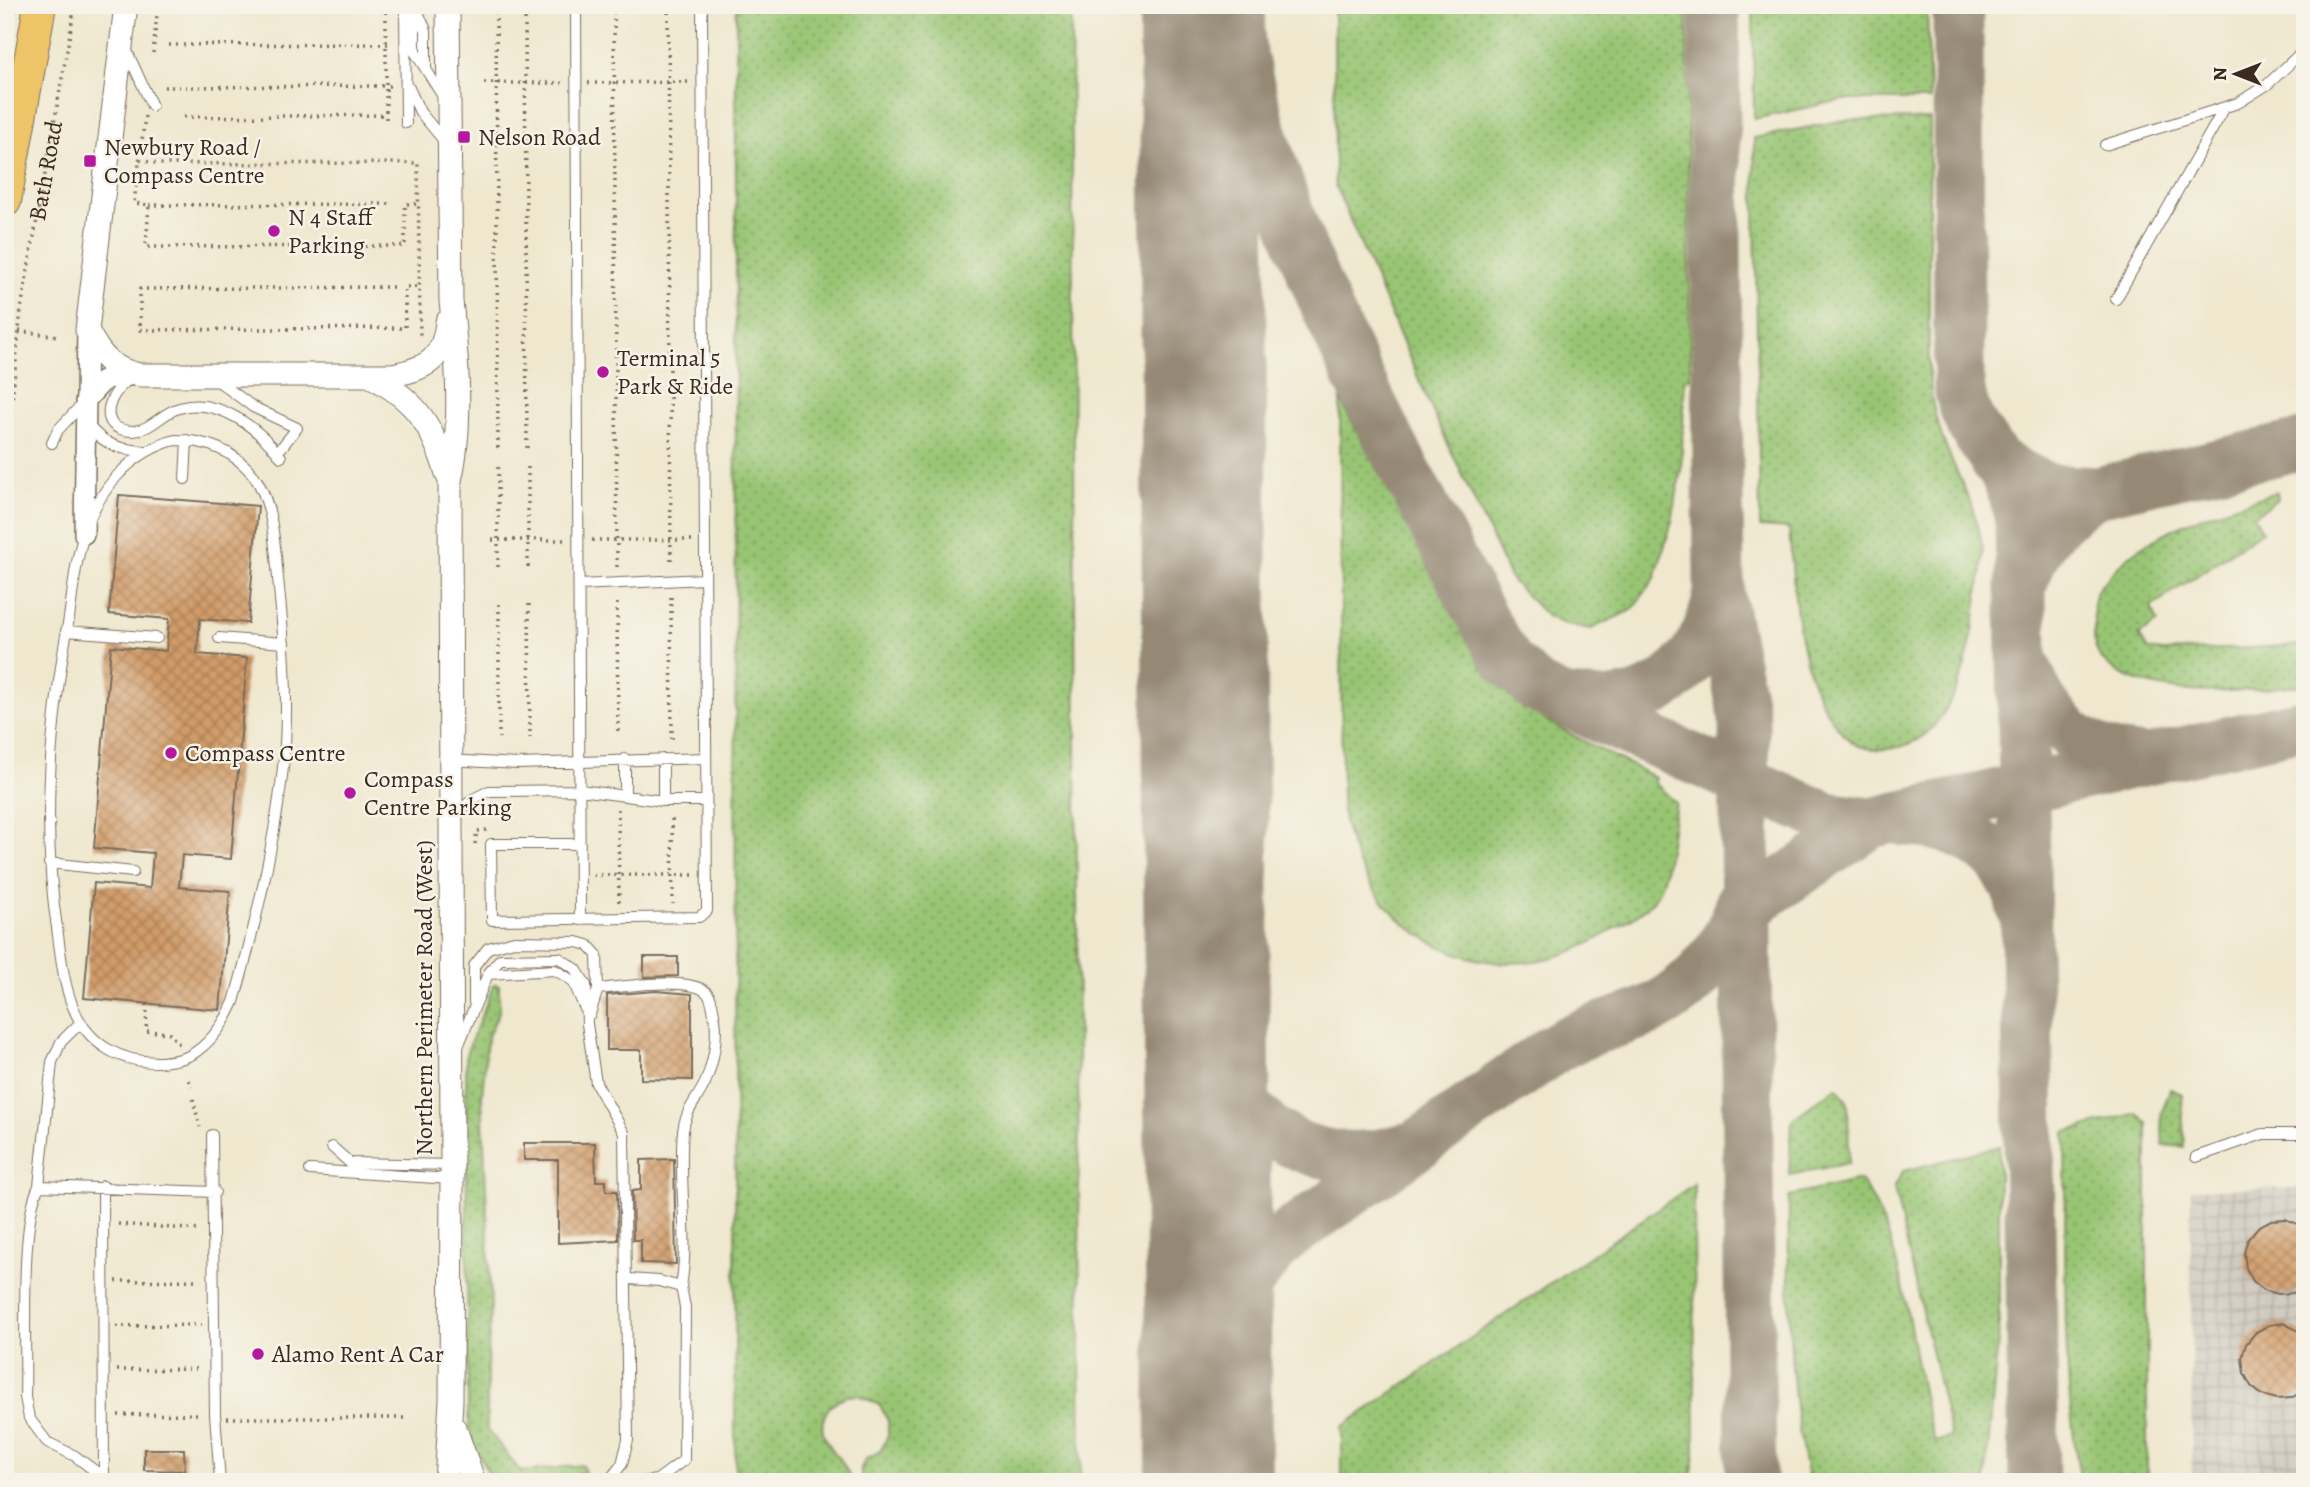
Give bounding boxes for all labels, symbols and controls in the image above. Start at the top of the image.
north arrow [2202,38,2272,108]
text: N [2207,67,2233,81]
street label: Bath Road [21,118,70,223]
place label: Nelson Road [478,121,601,153]
marker: Nelson Road [456,129,472,145]
place label: Newbury Road / Compass Centre [104,131,264,191]
marker: Newbury Road / Compass Centre [82,153,98,169]
place label: N 4 Staff Parking [288,201,376,261]
marker: N 4 Staff Parking [266,223,282,239]
place label: Terminal 5 Park & Ride [617,342,733,402]
marker: Terminal 5 Park & Ride [595,364,611,380]
place label: Compass Centre [185,737,345,769]
marker: Compass Centre [163,745,179,761]
place label: Compass Centre Parking [364,763,512,823]
marker: Compass Centre Parking [342,785,358,801]
street label: Northern Perimeter Road (West) [408,840,440,1156]
place label: Alamo Rent A Car [271,1338,444,1370]
marker: Alamo Rent A Car [250,1346,266,1362]

